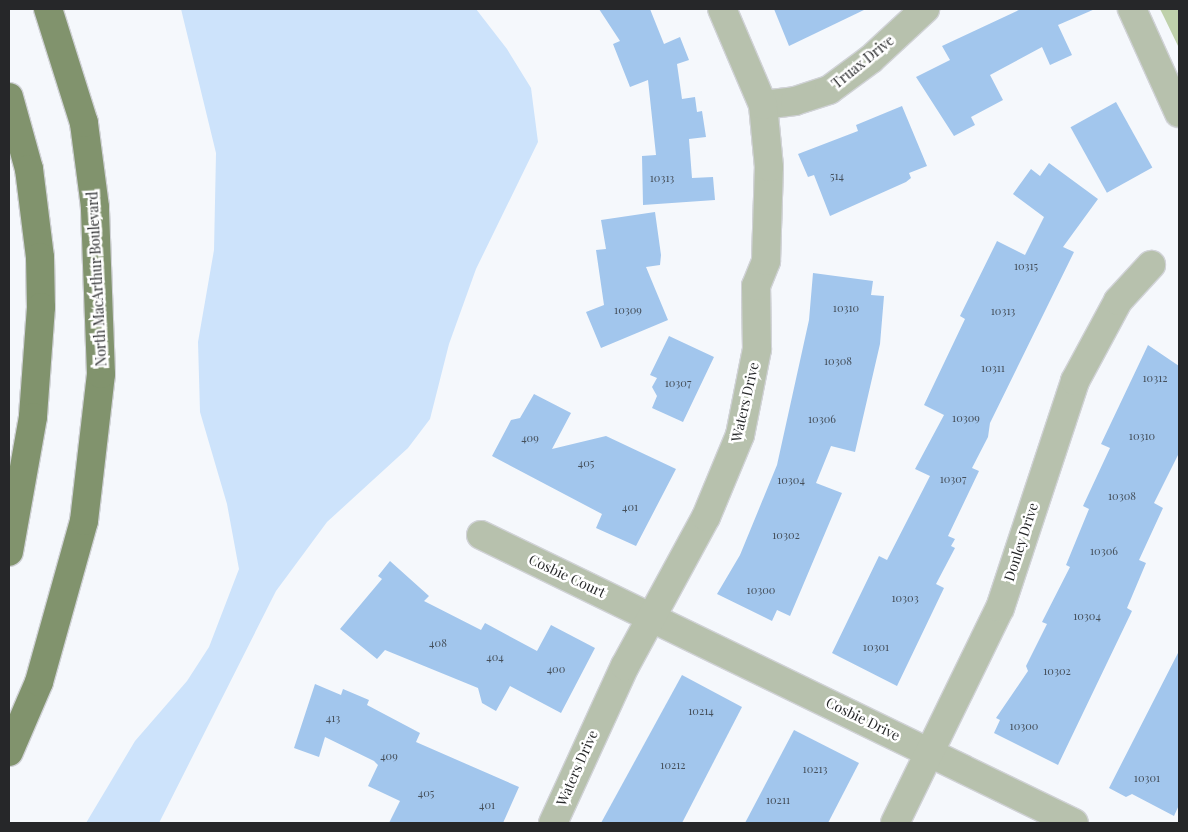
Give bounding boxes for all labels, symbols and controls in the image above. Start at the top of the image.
street label: Truax Drive [829,32,897,92]
house number: 514 [830,169,844,183]
house number: 10313 [650,171,674,185]
street label: North MacArthur Boulevard [84,191,110,367]
house number: 10315 [1014,259,1038,273]
house number: 10310 [833,301,859,315]
house number: 10309 [614,303,642,317]
house number: 10313 [991,304,1015,318]
house number: 10308 [824,354,852,368]
street label: Waters Drive [728,361,762,443]
house number: 10311 [981,361,1005,375]
house number: 10312 [1143,371,1167,385]
house number: 10307 [665,376,691,390]
house number: 10309 [952,411,980,425]
house number: 10306 [808,412,836,426]
house number: 10310 [1129,429,1155,443]
house number: 409 [521,431,539,445]
house number: 405 [578,456,594,470]
house number: 10307 [940,472,966,486]
house number: 10304 [777,473,805,487]
house number: 10308 [1108,489,1136,503]
house number: 401 [622,500,638,514]
street label: Donley Drive [1000,501,1042,583]
house number: 10302 [772,528,800,542]
house number: 10306 [1090,544,1118,558]
street label: Cosbie Court [526,551,608,601]
house number: 10300 [747,583,775,597]
house number: 10303 [891,591,919,605]
house number: 10304 [1073,609,1101,623]
house number: 408 [429,636,447,650]
house number: 10301 [863,640,889,654]
house number: 404 [486,650,504,664]
house number: 400 [547,662,565,676]
house number: 10302 [1043,664,1071,678]
street label: Cosbie Drive [823,694,903,744]
house number: 10214 [688,704,714,718]
house number: 413 [326,711,340,725]
house number: 10300 [1010,719,1038,733]
street label: Waters Drive [553,727,601,809]
house number: 409 [380,749,398,763]
house number: 10212 [660,758,686,772]
house number: 10213 [803,762,827,776]
house number: 10301 [1134,771,1160,785]
house number: 405 [418,786,434,800]
house number: 10211 [766,793,790,807]
house number: 401 [479,798,495,812]

